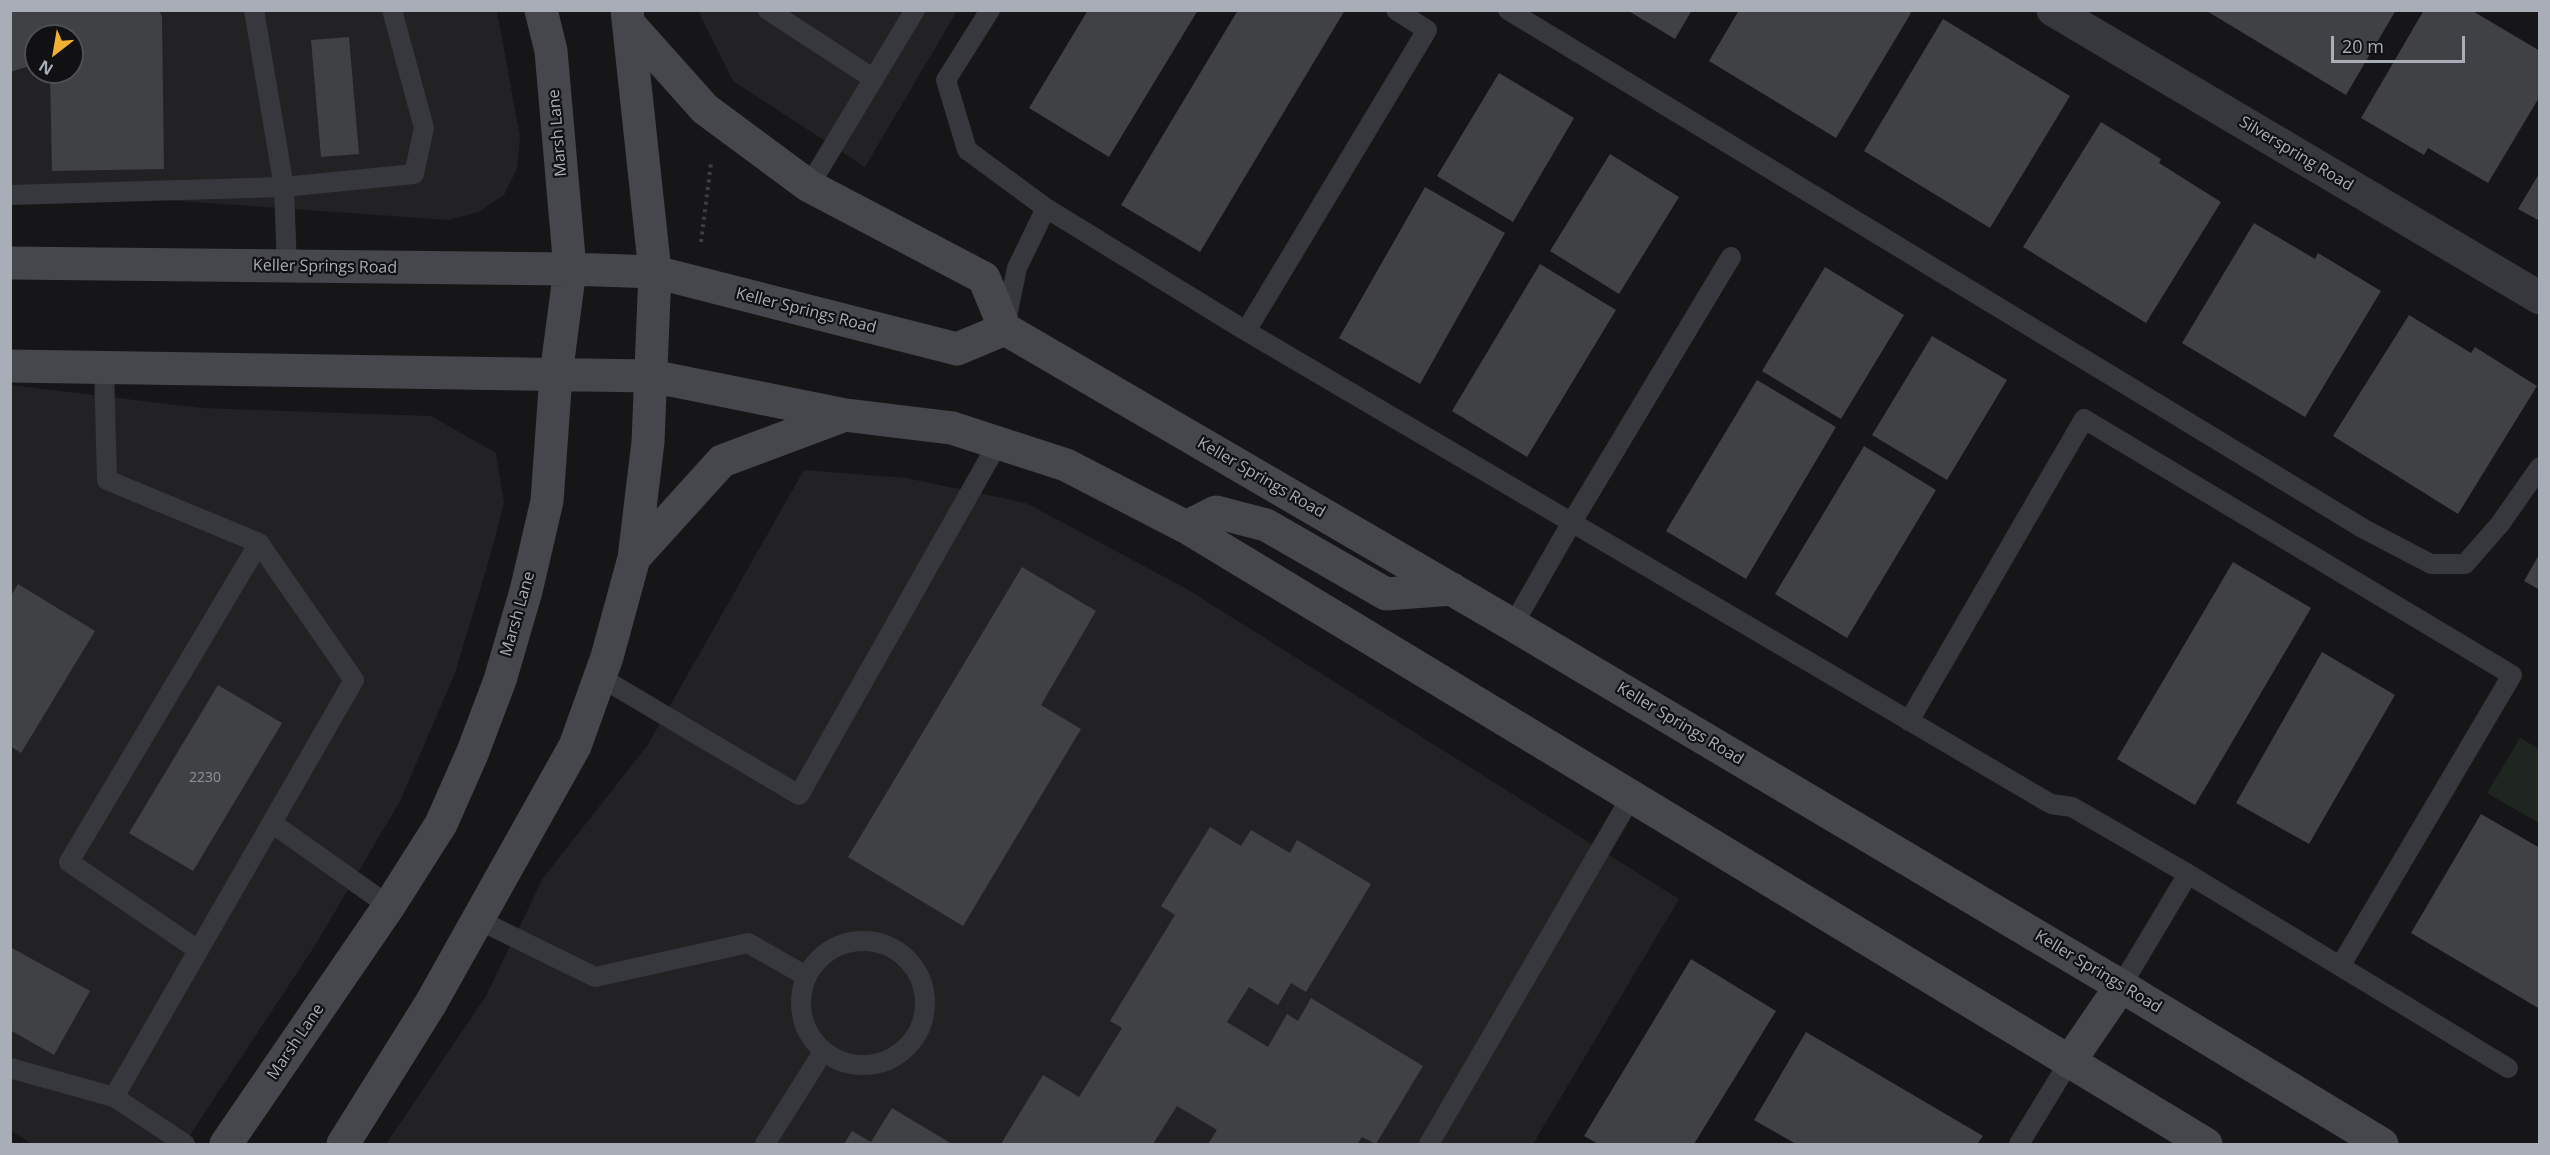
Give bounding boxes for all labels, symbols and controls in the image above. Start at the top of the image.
north arrow [24,24,84,84]
scale bar [2334,24,2468,62]
text: 20 m [2342,34,2384,58]
text: N [35,55,57,80]
street label: Marsh Lane [545,89,571,177]
street label: Silverspring Road [2236,113,2356,195]
street label: Keller Springs Road [253,256,397,278]
street label: Keller Springs Road [734,284,878,338]
street label: Keller Springs Road [1194,434,1328,522]
street label: Marsh Lane [497,569,539,659]
street label: Keller Springs Road [1613,679,1747,769]
house number: 2230 [189,770,221,786]
street label: Keller Springs Road [2031,927,2165,1017]
street label: Marsh Lane [264,1000,328,1084]

